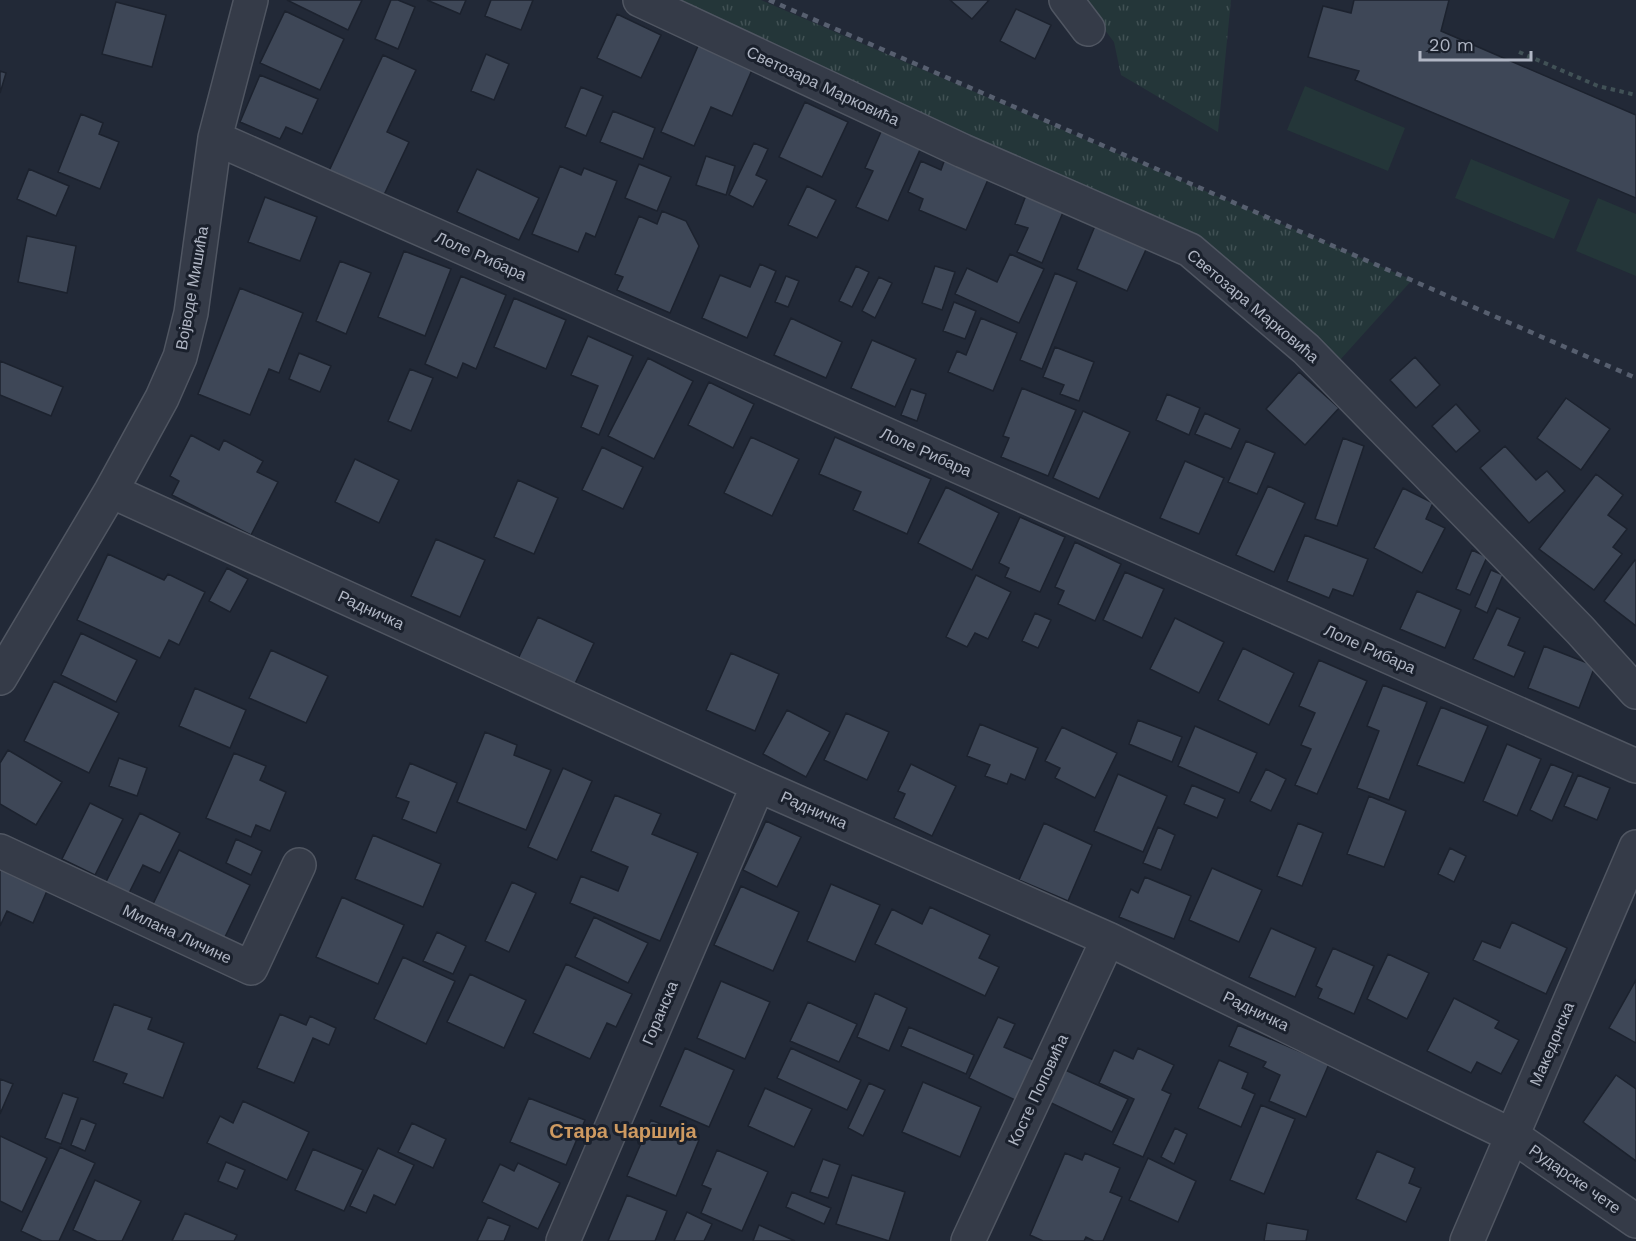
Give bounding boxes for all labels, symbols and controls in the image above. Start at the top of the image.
scale bar [1420,24,1531,62]
text: 20 m [1429,34,1474,55]
street label: Светозара Марковића [744,42,902,130]
street label: Војводе Мишића [172,224,212,351]
street label: Лоле Рибара [432,227,530,285]
street label: Светозара Марковића [1183,245,1323,367]
street label: Лоле Рибара [877,423,975,481]
street label: Радничка [335,586,407,634]
street label: Лоле Рибара [1321,620,1419,678]
street label: Радничка [778,787,850,833]
street label: Милана Личине [119,900,235,968]
street label: Горанска [638,978,682,1048]
street label: Радничка [1220,987,1292,1035]
street label: Македонска [1526,999,1578,1089]
street label: Косте Поповића [1004,1031,1072,1149]
district label: Стара Чаршија [549,1119,698,1143]
street label: Рударске чете [1525,1140,1625,1218]

